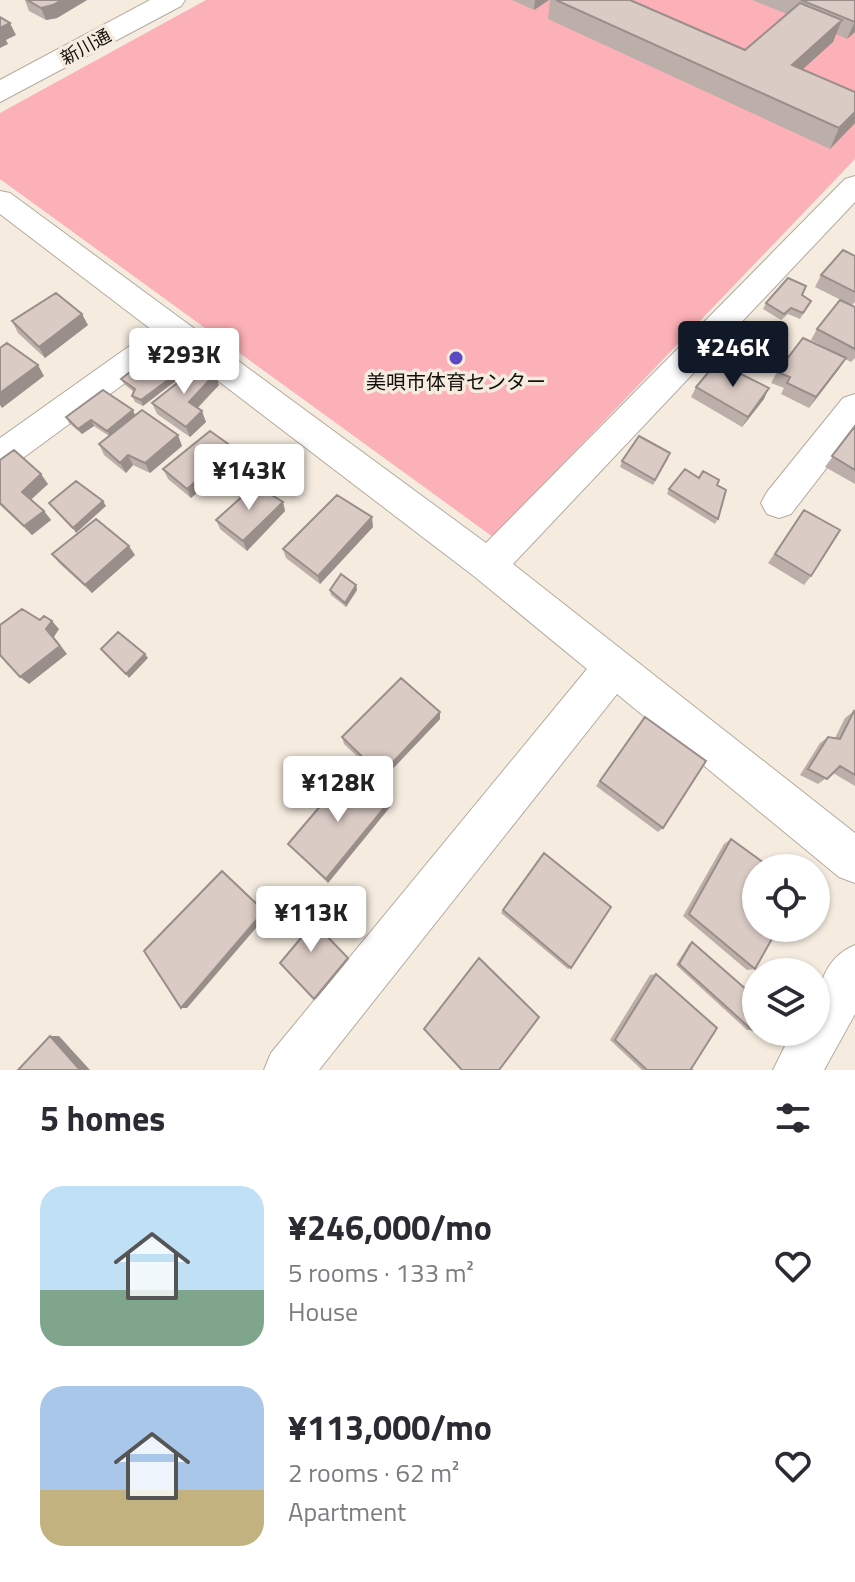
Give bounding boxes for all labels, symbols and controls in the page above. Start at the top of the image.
street label: 新川通 [56,22,116,71]
pin: ¥246K [677,321,789,389]
text: ¥246K [696,327,770,366]
pin: ¥293K [128,328,240,396]
text: ¥293K [147,334,221,373]
marker: 美唄市体育センター [447,349,465,367]
place label: 美唄市体育センター [366,366,546,397]
pin: ¥143K [193,444,305,512]
text: ¥143K [212,450,286,489]
pin: ¥128K [282,756,394,824]
text: ¥128K [301,762,375,801]
map controls [742,854,830,1046]
button: locate [742,854,830,942]
pin: ¥113K [255,886,367,954]
text: ¥113K [274,892,348,931]
button: layers [742,958,830,1046]
text: 5 homes [40,1092,165,1144]
icon: filters [771,1096,815,1140]
text: ¥246,000/mo [288,1201,492,1253]
icon: home [104,1218,200,1314]
icon: heart [771,1244,815,1288]
text: 5 rooms · 133 m² [288,1253,474,1292]
text: House [288,1292,358,1331]
text: ¥113,000/mo [288,1401,492,1453]
icon: home [104,1418,200,1514]
icon: heart [771,1444,815,1488]
text: 2 rooms · 62 m² [288,1453,459,1492]
text: Apartment [288,1492,406,1531]

